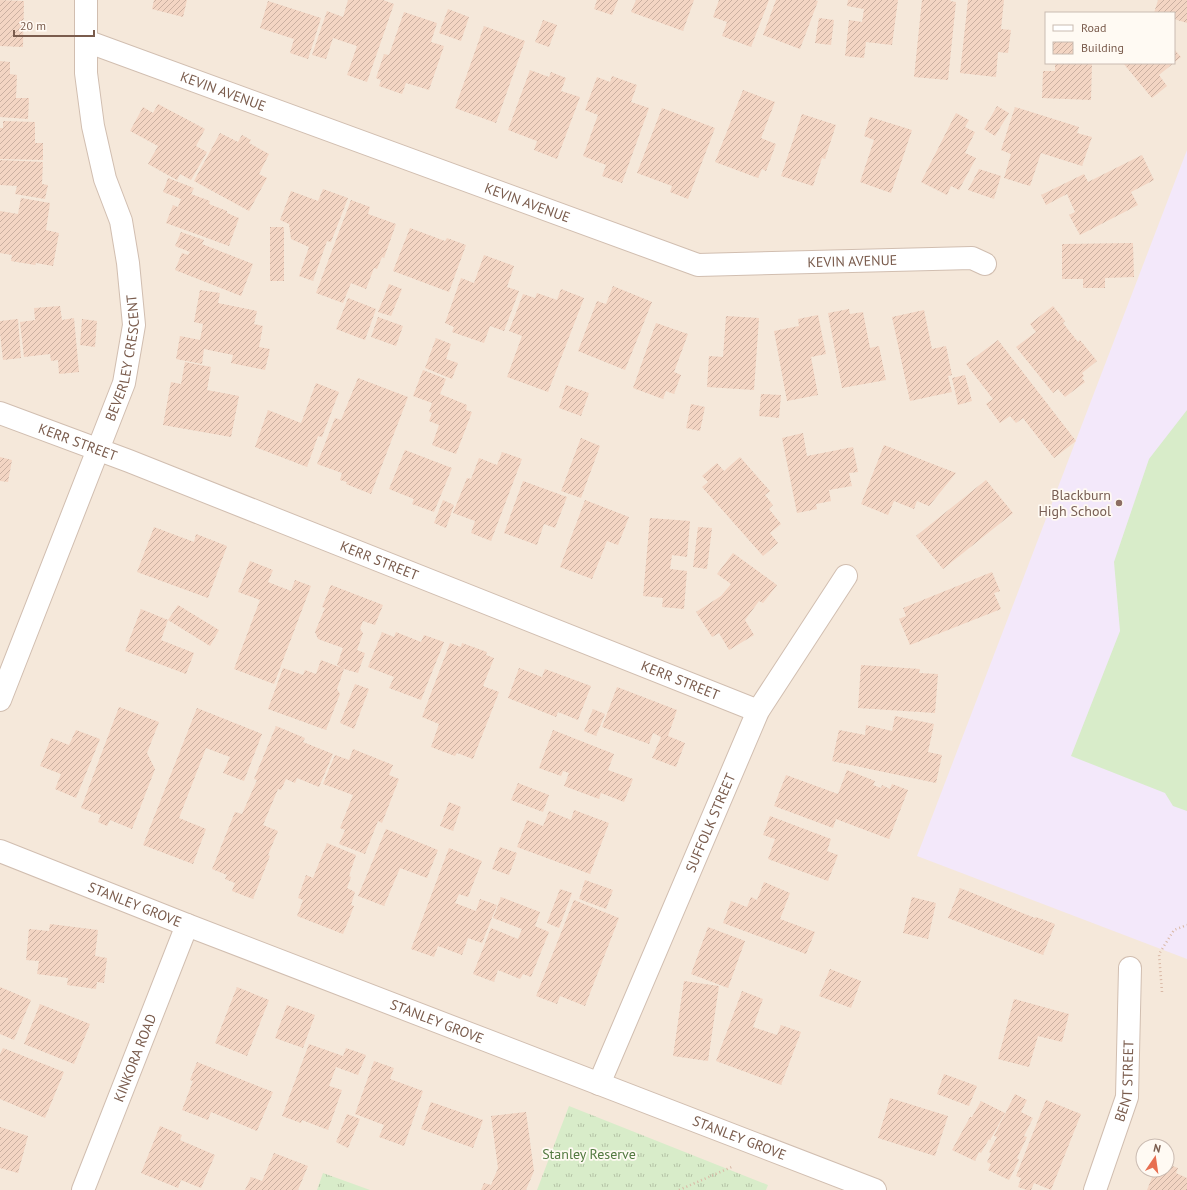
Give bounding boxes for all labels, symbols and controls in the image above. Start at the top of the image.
scale bar [14,12,94,38]
legend [1045,12,1175,64]
text: 20 m [20,18,46,33]
text: Road [1081,20,1106,35]
text: Building [1081,40,1124,55]
street label: KEVIN AVENUE [178,67,268,115]
street label: KEVIN AVENUE [482,179,573,226]
street label: KEVIN AVENUE [807,251,897,271]
street label: BEVERLEY CRESCENT [101,294,143,424]
street label: KERR STREET [36,419,120,465]
place label: Blackburn High School [1038,486,1111,520]
marker: Blackburn High School [1114,498,1124,508]
street label: KERR STREET [337,537,421,584]
street label: KERR STREET [639,656,722,704]
street label: SUFFOLK STREET [681,770,740,875]
street label: STANLEY GROVE [86,878,184,931]
street label: STANLEY GROVE [388,995,486,1047]
street label: KINKORA ROAD [109,1011,160,1104]
street label: BENT STREET [1110,1040,1137,1124]
street label: STANLEY GROVE [690,1112,789,1164]
north arrow [1135,1138,1175,1178]
text: N [1152,1141,1162,1156]
park label: Stanley Reserve [542,1145,636,1163]

